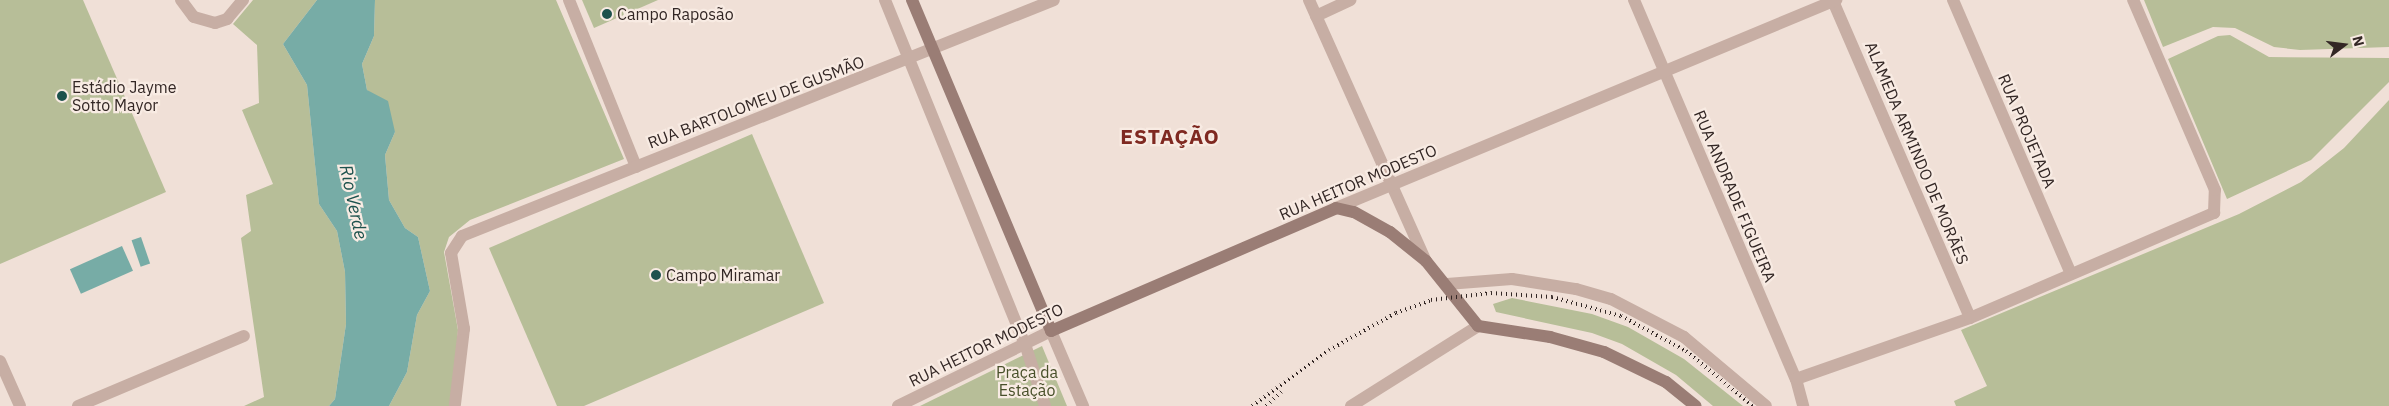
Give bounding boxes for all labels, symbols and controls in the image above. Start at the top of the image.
place label: Campo Raposão [617,4,734,24]
marker: Campo Raposão [601,8,613,20]
north arrow [2319,20,2369,70]
text: N [2348,34,2368,48]
street label: ALAMEDA ARMINDO DE MORÃES [1861,39,1973,267]
street label: RUA BARTOLOMEU DE GUSMÃO [645,52,867,152]
street label: RUA PROJETADA [1994,71,2060,191]
place label: Estádio Jayme Sotto Mayor [72,77,177,115]
marker: Estádio Jayme Sotto Mayor [56,90,68,102]
street label: RUA ANDRADE FIGUEIRA [1690,107,1780,285]
district label: ESTAÇÃO [1119,123,1221,149]
street label: RUA HEITOR MODESTO [1276,140,1440,224]
water label: Rio Verde [335,163,371,241]
place label: Campo Miramar [666,265,780,285]
marker: Campo Miramar [650,269,662,281]
street label: RUA HEITOR MODESTO [906,299,1066,391]
park label: Praça da Estação [996,362,1058,400]

